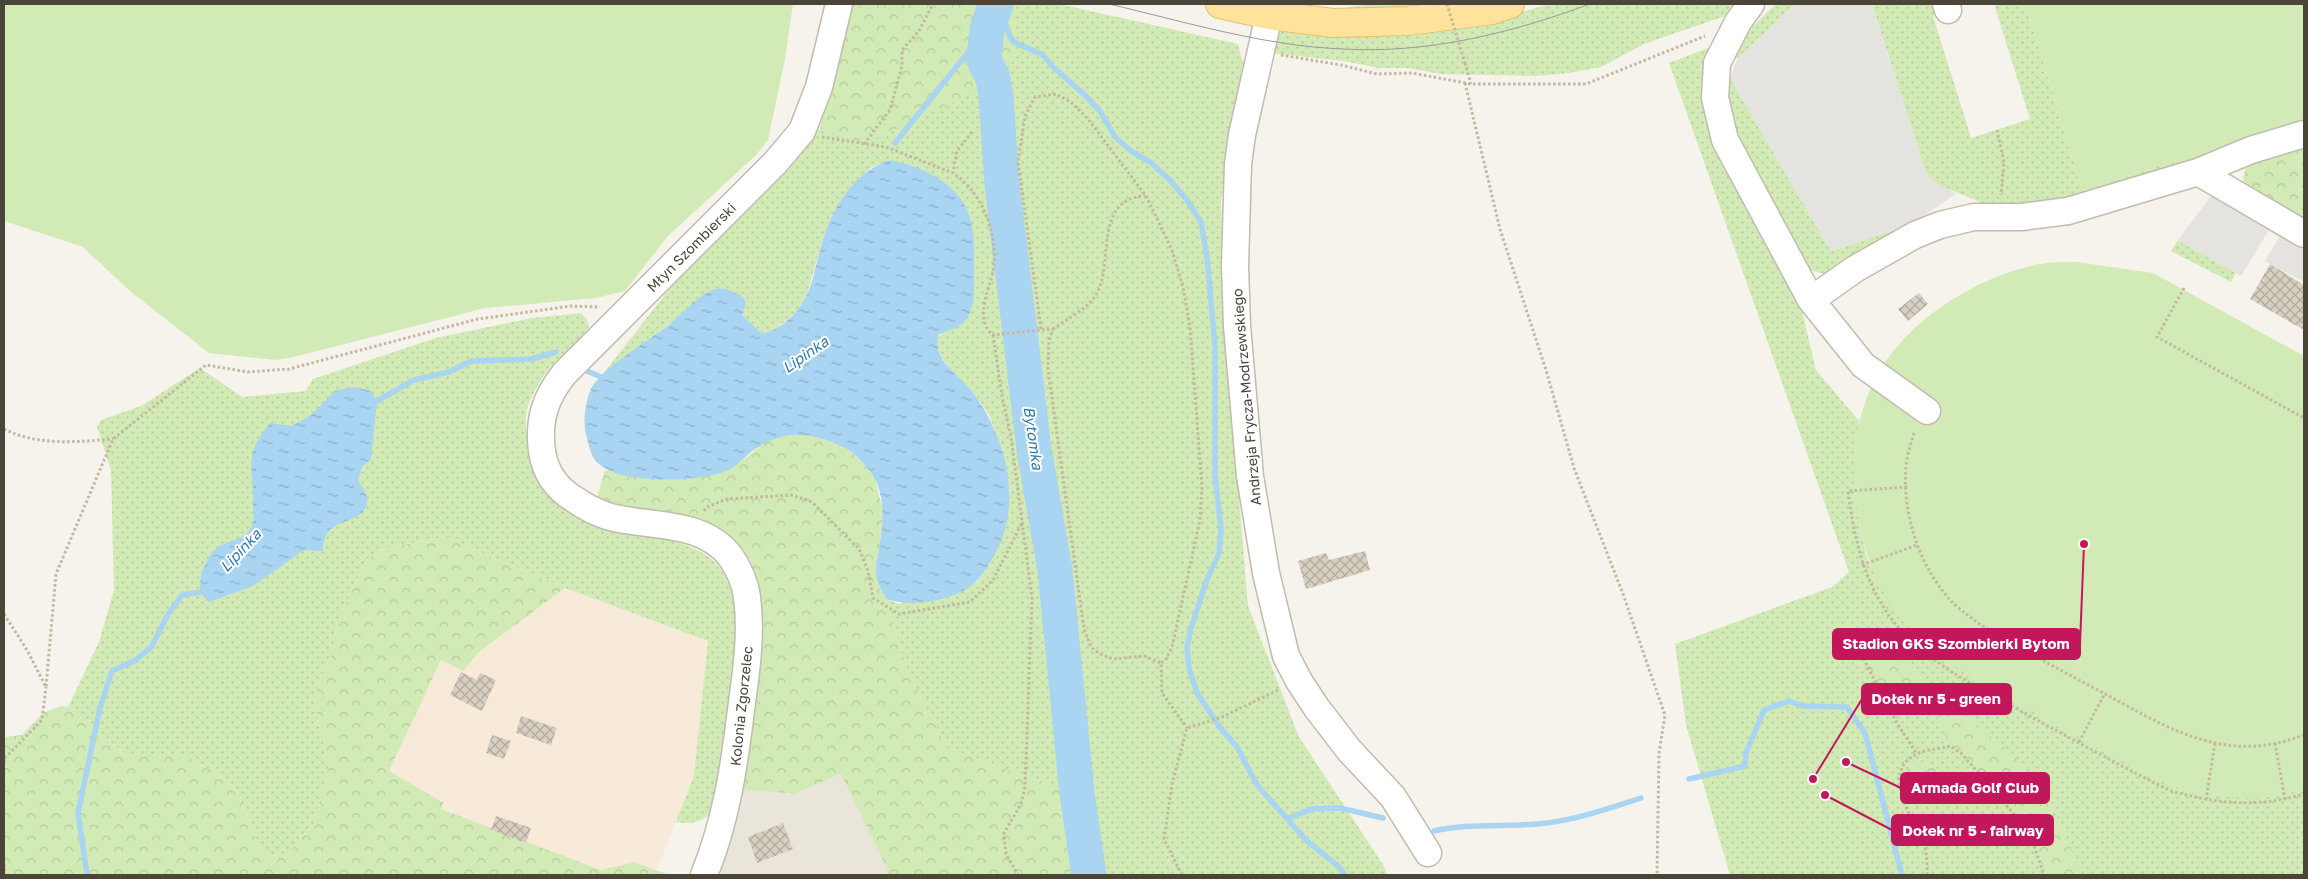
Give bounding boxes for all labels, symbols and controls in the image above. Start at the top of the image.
street label: Młyn Szombierski [643,199,739,295]
street label: Andrzeja Frycza-Modrzewskiego [1228,288,1264,506]
water label: Lipinka [779,331,832,376]
water label: Bytomka [1020,405,1047,472]
water label: Lipinka [216,525,265,575]
callout: Stadion GKS Szombierki Bytom [1833,629,2080,659]
text: Stadion GKS Szombierki Bytom [1842,634,2070,652]
street label: Kolonia Zgorzelec [726,645,756,767]
callout: Dołek nr 5 - green [1862,684,2011,714]
text: Dołek nr 5 - green [1871,689,2001,707]
callout: Armada Golf Club [1901,773,2049,803]
text: Armada Golf Club [1911,778,2039,796]
callout: Dołek nr 5 - fairway [1892,815,2053,845]
text: Dołek nr 5 - fairway [1902,821,2044,839]

